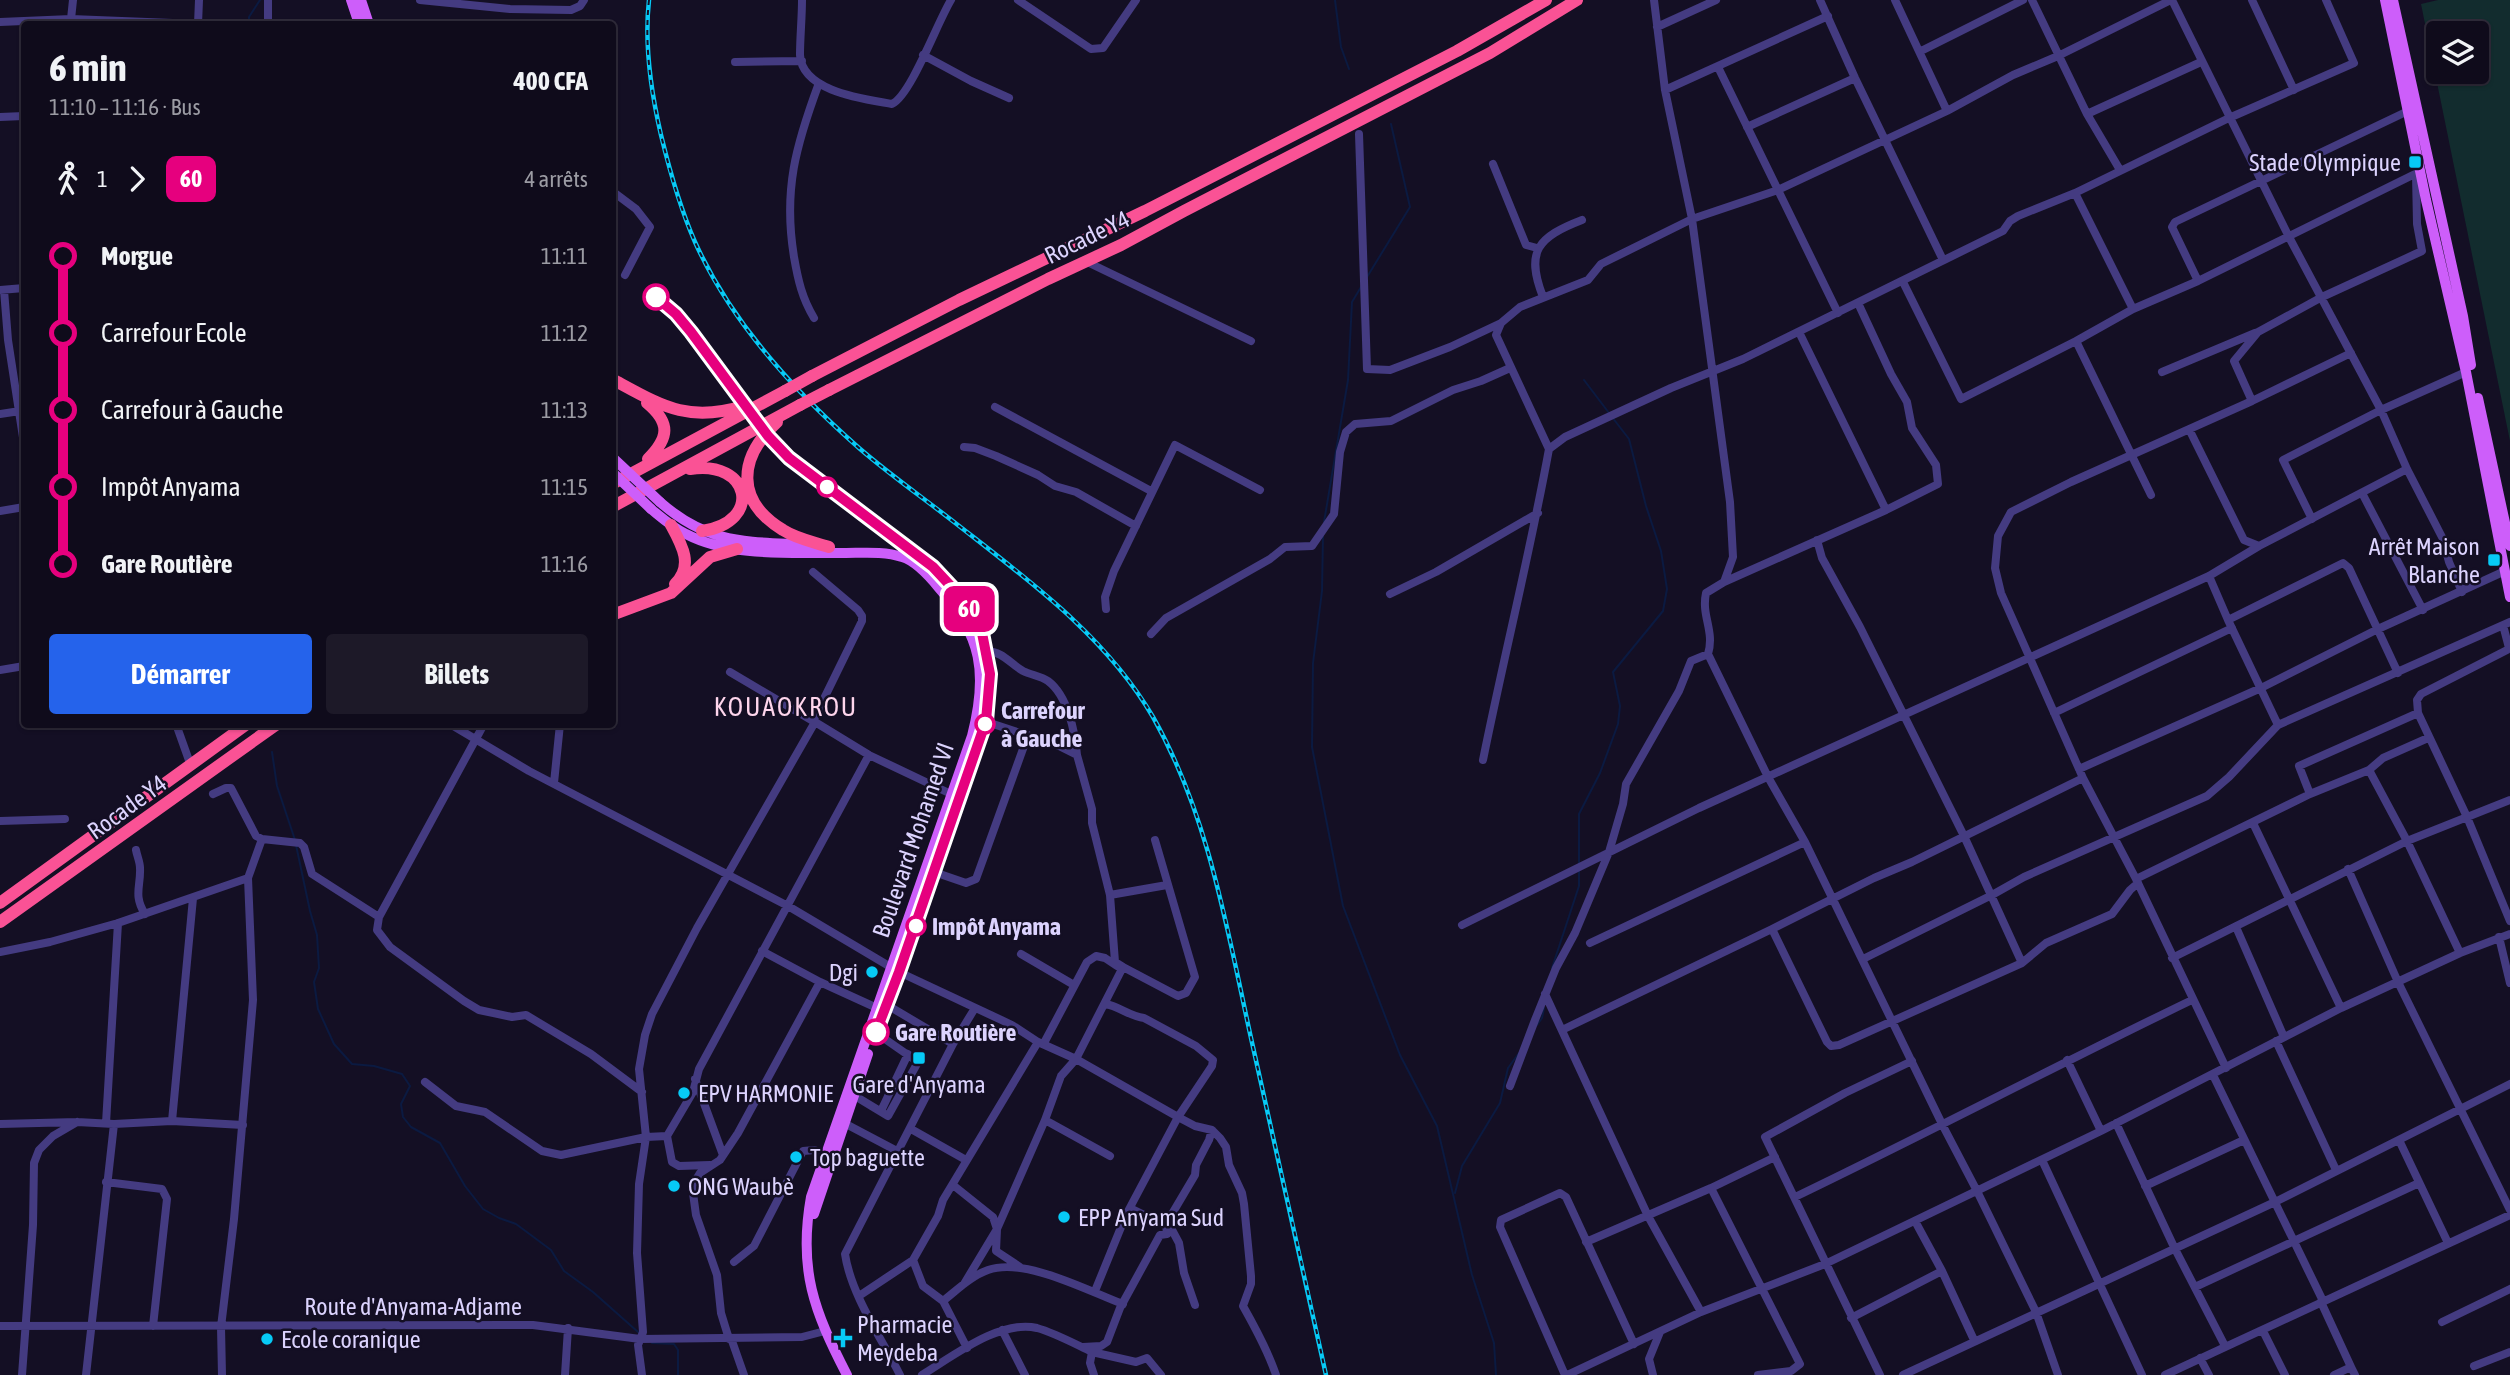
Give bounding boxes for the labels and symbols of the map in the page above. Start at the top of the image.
place label: Stade Olympique [2249,149,2401,176]
marker: Stade Olympique [2407,154,2423,170]
street label: Rocade Y4 [1040,205,1134,269]
unlabelled marker [643,284,669,310]
unlabelled marker [817,477,837,497]
place label: Arrêt Maison Blanche [2369,533,2480,588]
marker: Arrêt Maison Blanche [2486,552,2502,568]
line badge: 60 [937,586,1000,632]
district label: KOUAOKROU [714,692,858,722]
place label: Carrefour à Gauche [1001,697,1086,752]
marker: Carrefour à Gauche [975,714,995,734]
street label: Boulevard Mohamed VI [867,739,959,941]
street label: Rocade Y4 [82,769,172,845]
place label: Impôt Anyama [932,913,1061,940]
marker: Impôt Anyama [906,916,926,936]
place label: Dgi [829,959,858,986]
marker: Dgi [864,964,880,980]
marker: Gare Routière [863,1019,889,1045]
place label: Gare Routière [895,1019,1016,1046]
marker: Gare d'Anyama [911,1050,927,1066]
place label: Gare d'Anyama [852,1071,986,1098]
place label: EPV HARMONIE [698,1080,833,1107]
marker: EPV HARMONIE [676,1085,692,1101]
place label: Top baguette [810,1144,925,1171]
marker: Top baguette [788,1149,804,1165]
place label: ONG Waubè [688,1173,794,1200]
marker: ONG Waubè [666,1178,682,1194]
place label: EPP Anyama Sud [1078,1204,1224,1231]
marker: EPP Anyama Sud [1056,1209,1072,1225]
street label: Route d'Anyama-Adjame [304,1293,522,1320]
place label: Pharmacie Meydeba [857,1311,952,1366]
place label: Ecole coranique [281,1326,421,1353]
marker: Pharmacie Meydeba [835,1330,851,1346]
marker: Ecole coranique [259,1331,275,1347]

